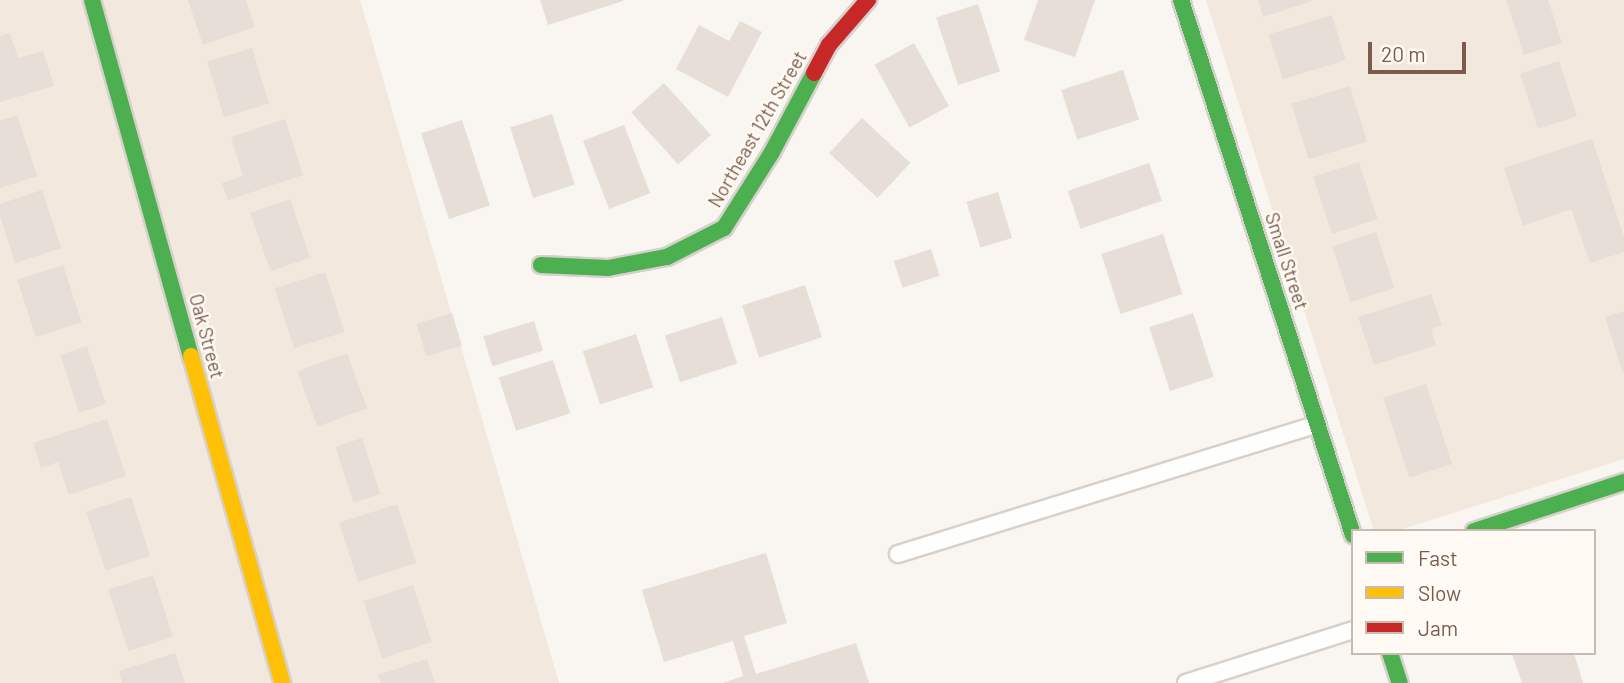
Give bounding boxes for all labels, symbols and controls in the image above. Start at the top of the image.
scale bar [1372,28,1470,72]
text: 20 m [1381,41,1426,66]
street label: Northeast 12th Street [703,47,811,211]
street label: Small Street [1261,209,1313,313]
street label: Oak Street [185,291,229,381]
legend [1351,529,1596,655]
text: Fast [1418,545,1458,570]
text: Slow [1418,580,1461,605]
text: Jam [1418,615,1458,640]

